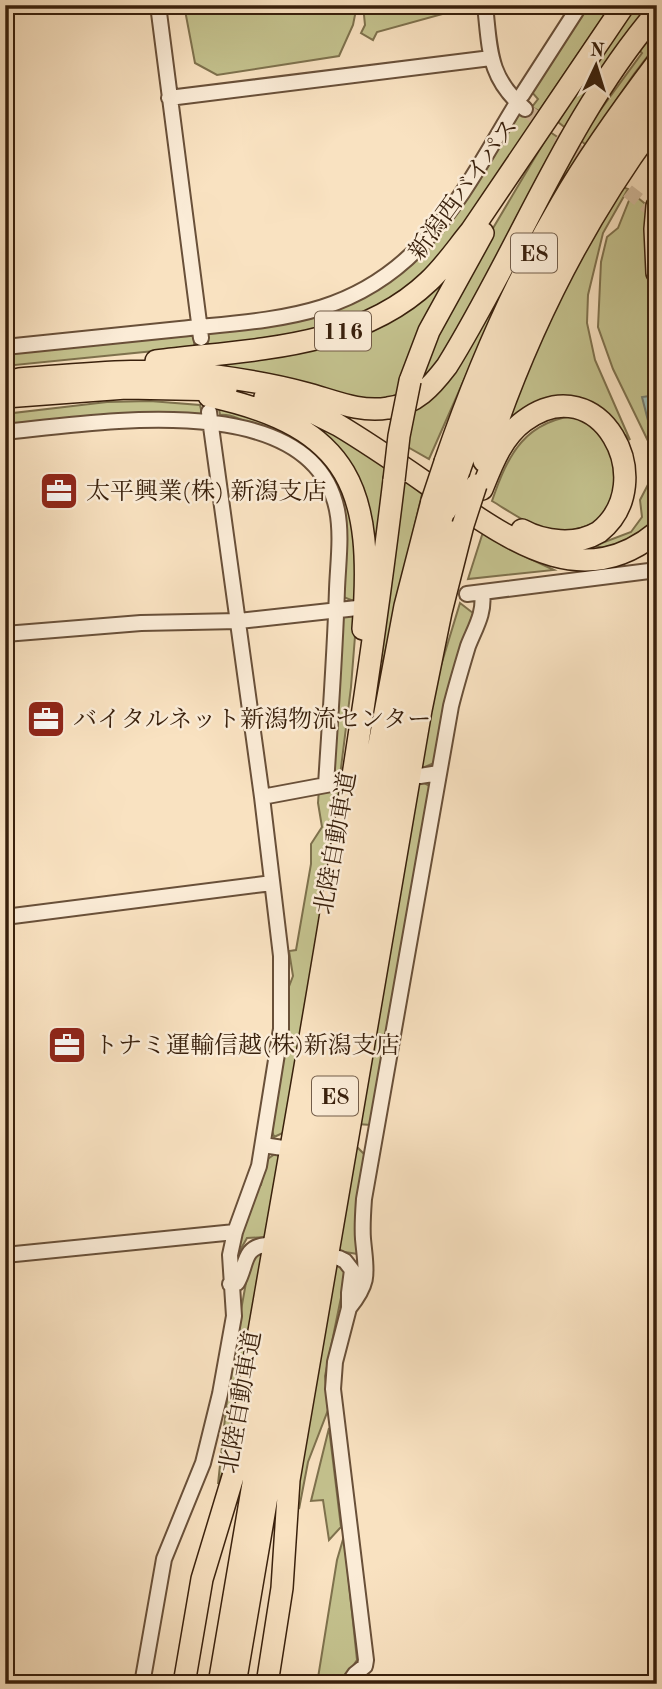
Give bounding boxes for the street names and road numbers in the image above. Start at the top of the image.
street label: 新潟西バイパス [403,114,524,265]
road number: E8 [511,234,557,272]
road number: 116 [315,312,371,350]
street label: 北陸自動車道 [310,770,361,916]
road number: E8 [312,1077,358,1116]
street label: 北陸自動車道 [215,1329,266,1475]

